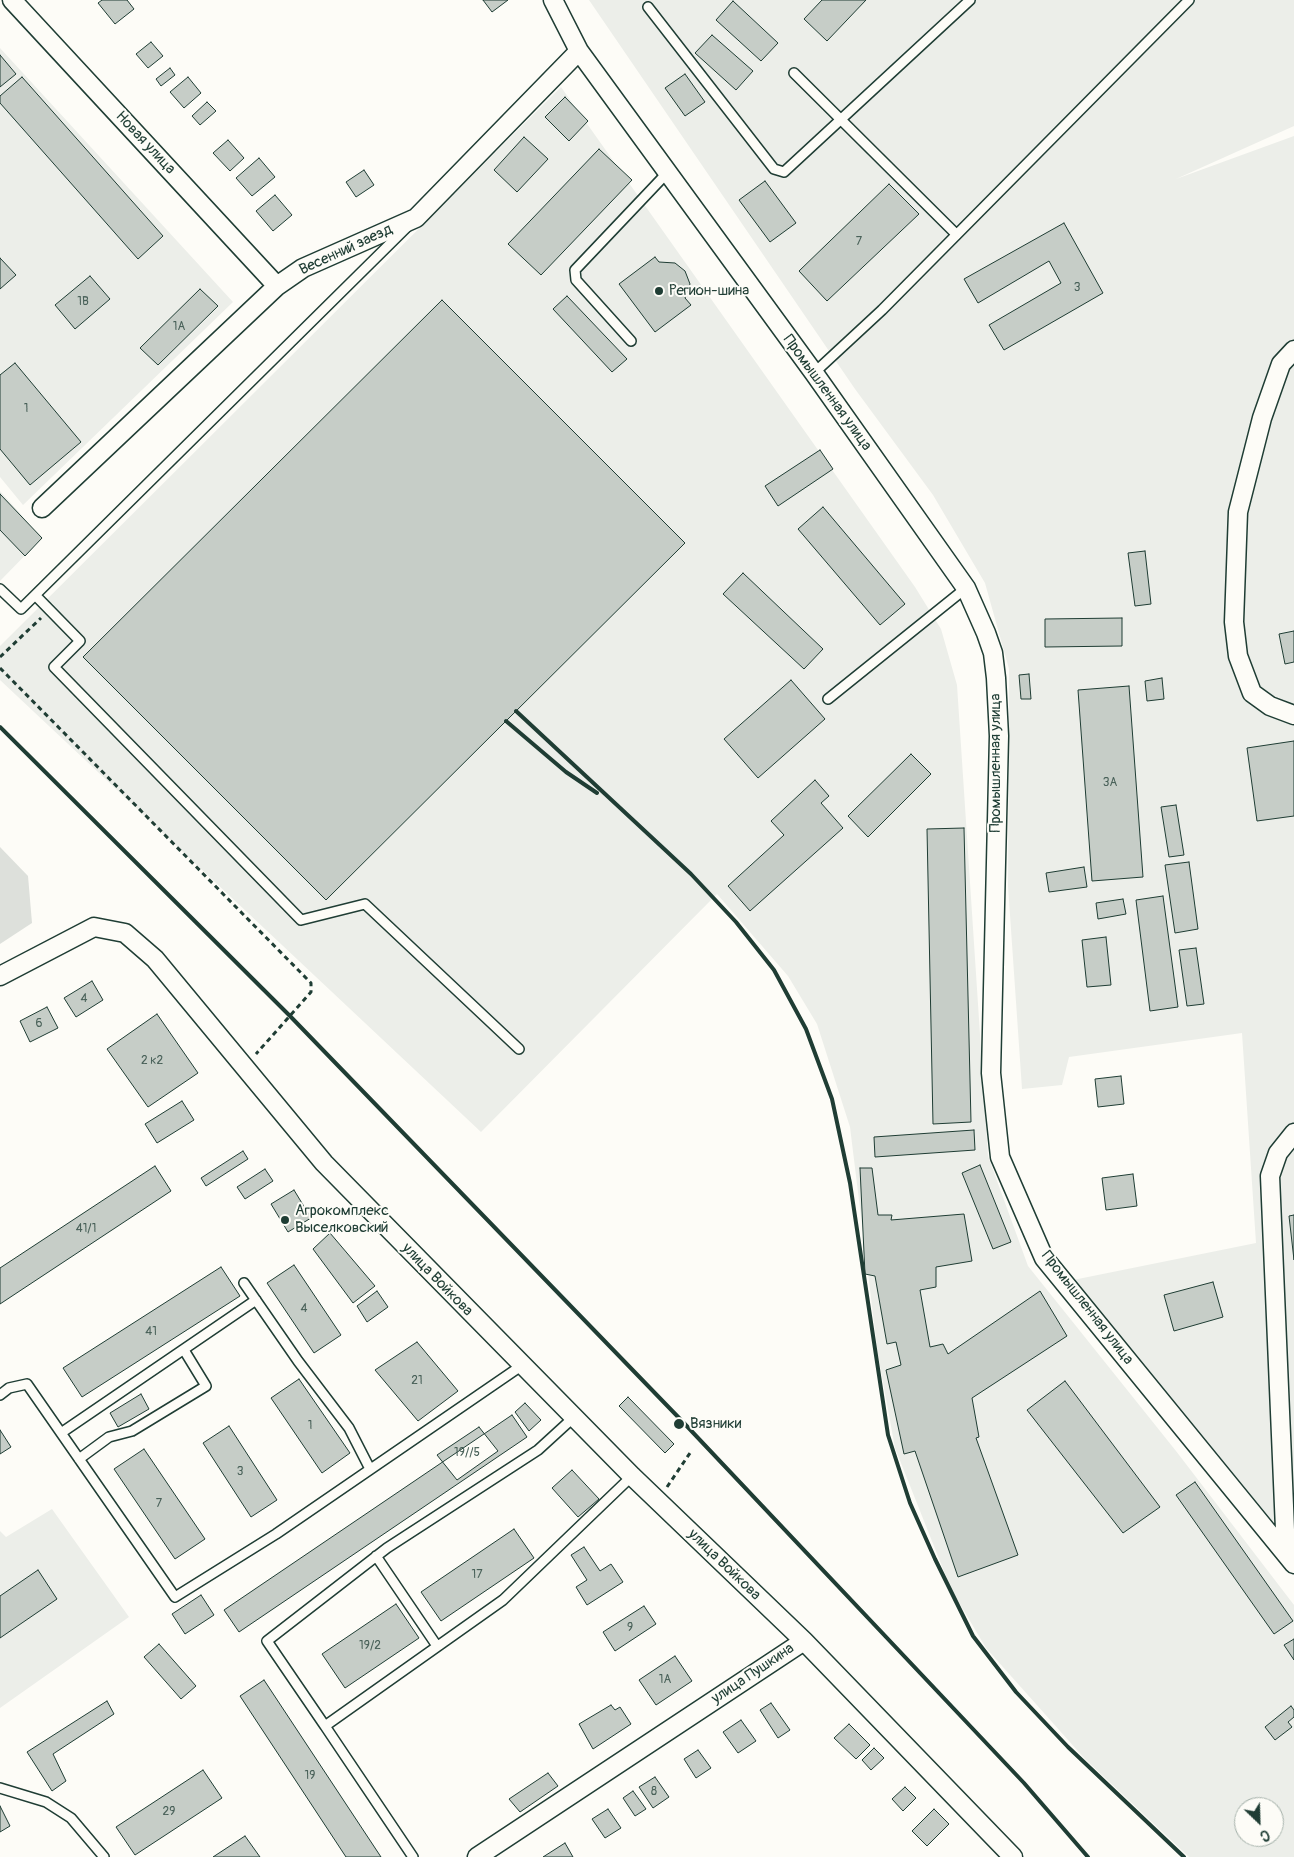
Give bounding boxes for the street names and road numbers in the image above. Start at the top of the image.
street label: Новая улица [111,108,179,178]
street label: Весенний заезд [297,221,395,279]
street label: Промышленная улица [779,331,875,455]
street label: Промышленная улица [987,693,1005,833]
street label: улица Войкова [398,1240,476,1320]
street label: Промышленная улица [1037,1248,1137,1368]
street label: улица Войкова [684,1526,764,1604]
street label: улица Пушкина [708,1640,798,1708]

